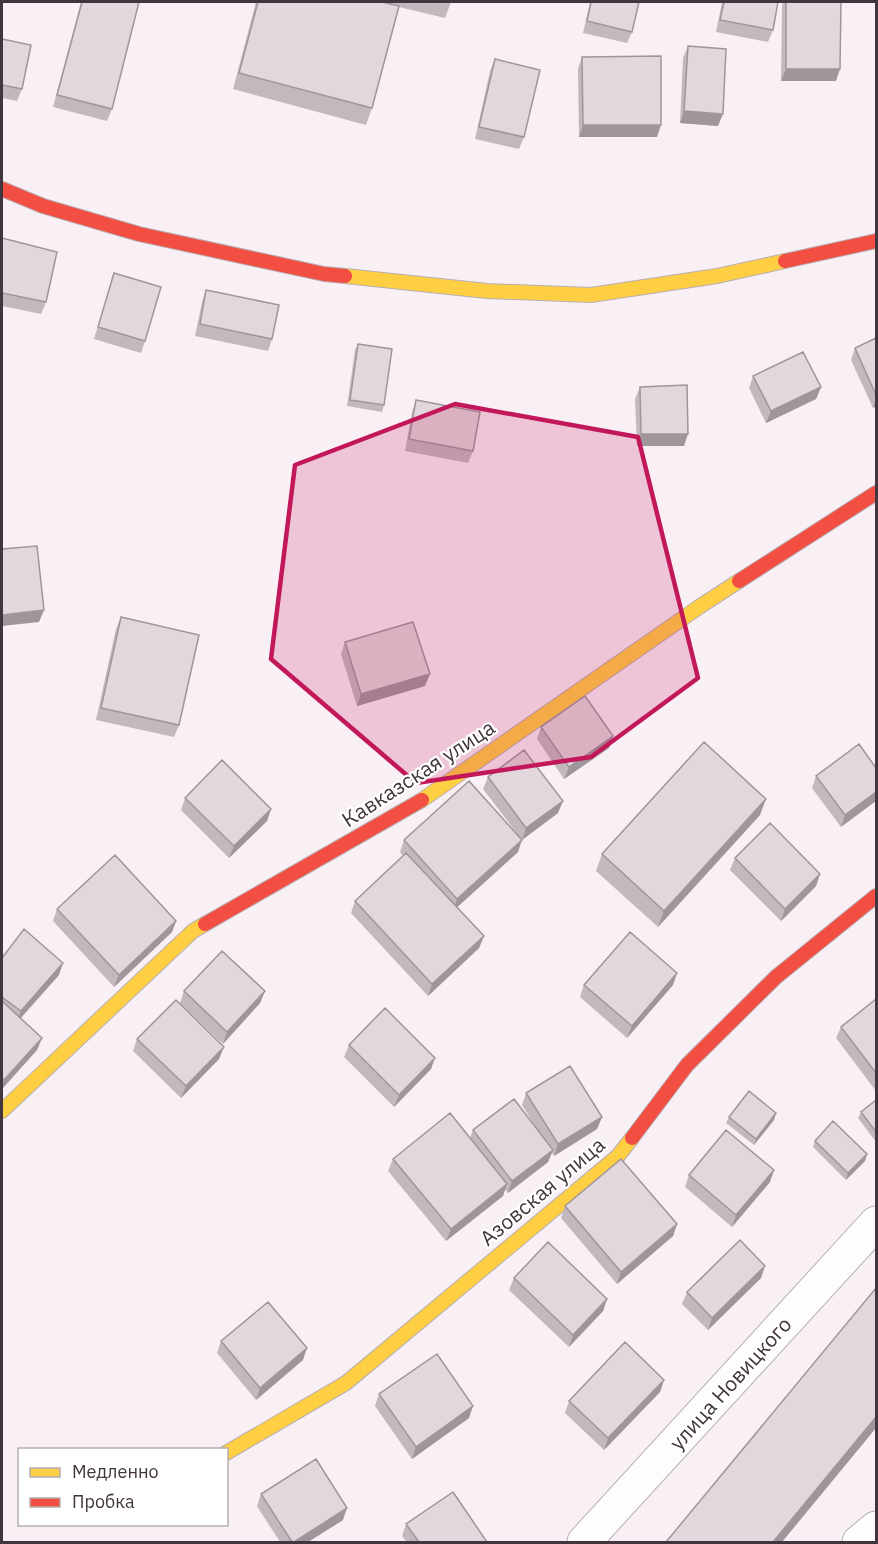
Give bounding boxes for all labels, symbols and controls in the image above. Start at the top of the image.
street label: Кавказская улица [336,713,500,833]
street label: Азовская улица [474,1130,610,1252]
street label: улица Новицкого [663,1311,797,1455]
legend [18,1448,228,1526]
text: Медленно [72,1460,159,1483]
text: Пробка [72,1490,135,1513]

